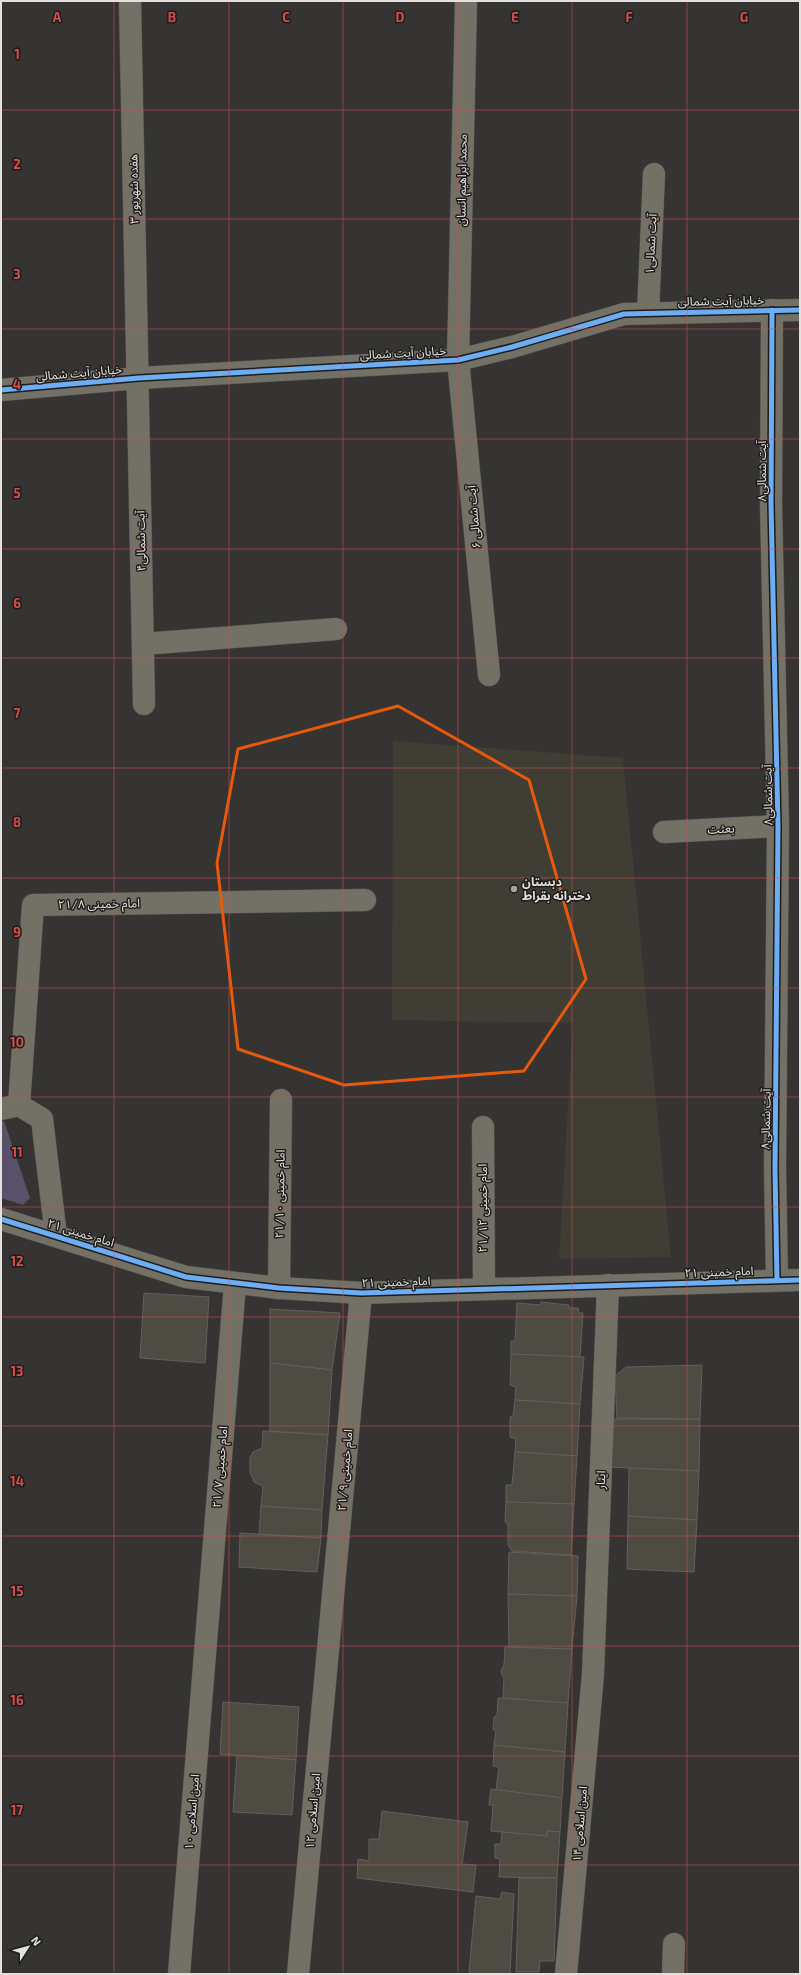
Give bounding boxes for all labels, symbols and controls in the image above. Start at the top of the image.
text: A [53,9,62,25]
text: B [168,9,176,25]
text: C [282,9,290,25]
text: D [396,9,405,25]
text: E [511,9,519,25]
text: F [625,9,633,25]
text: G [740,9,748,25]
text: 1 [14,46,20,62]
street label: محمد ابراهیم انسان [453,134,472,226]
street label: هفده شهریور ۳ [125,154,142,224]
text: 2 [13,156,21,172]
street label: آیت شمالی۱ [641,213,660,275]
text: 3 [13,266,21,282]
street label: خیابان آیت شمالی [678,292,764,309]
street label: خیابان آیت شمالی [359,343,447,362]
street label: خیابان آیت شمالی [35,361,123,384]
text: 4 [13,376,21,392]
street label: آیت شمالی۸ [754,440,769,501]
street label: آیت شمالی ۶ [463,484,484,549]
text: 5 [13,485,21,501]
street label: آیت شمالی۴ [132,510,149,572]
text: 6 [13,595,21,611]
text: 7 [14,705,21,721]
street label: آیت شمالی۸ [759,764,776,826]
text: 8 [13,814,21,830]
street label: بعثت [707,820,735,837]
place label: دبستان دخترانه بقراط [522,874,591,903]
marker: دبستان دخترانه بقراط [509,884,519,894]
street label: امام خمینی ۲۱/۸ [58,895,140,914]
text: 9 [13,924,21,940]
text: 10 [10,1034,24,1050]
street label: آیت شمالی۸ [757,1088,774,1150]
text: 11 [11,1144,23,1160]
street label: امام خمینی ۲۱/۱۰ [271,1149,290,1239]
street label: امام خمینی ۲۱/۱۲ [475,1163,492,1252]
street label: امام خمینی ۲۱ [45,1215,116,1252]
text: 12 [10,1253,24,1269]
street label: امام خمینی ۲۱ [684,1263,754,1282]
street label: امام خمینی ۲۱ [361,1273,431,1292]
text: 13 [11,1363,24,1379]
street label: امام خمینی ۲۱/۷ [208,1425,233,1509]
street label: امام خمینی ۲۱/۹ [333,1428,358,1512]
street label: ایثار [593,1470,608,1491]
text: 14 [10,1473,24,1489]
text: 15 [11,1583,23,1599]
text: 16 [10,1692,24,1708]
street label: امین اسلامی ۱۲ [302,1772,323,1850]
street label: امین اسلامی ۱۰ [181,1773,202,1851]
street label: امین اسلامی ۱۴ [569,1785,590,1863]
text: 17 [11,1802,23,1818]
north arrow [8,1927,48,1967]
text: N [29,1934,44,1948]

